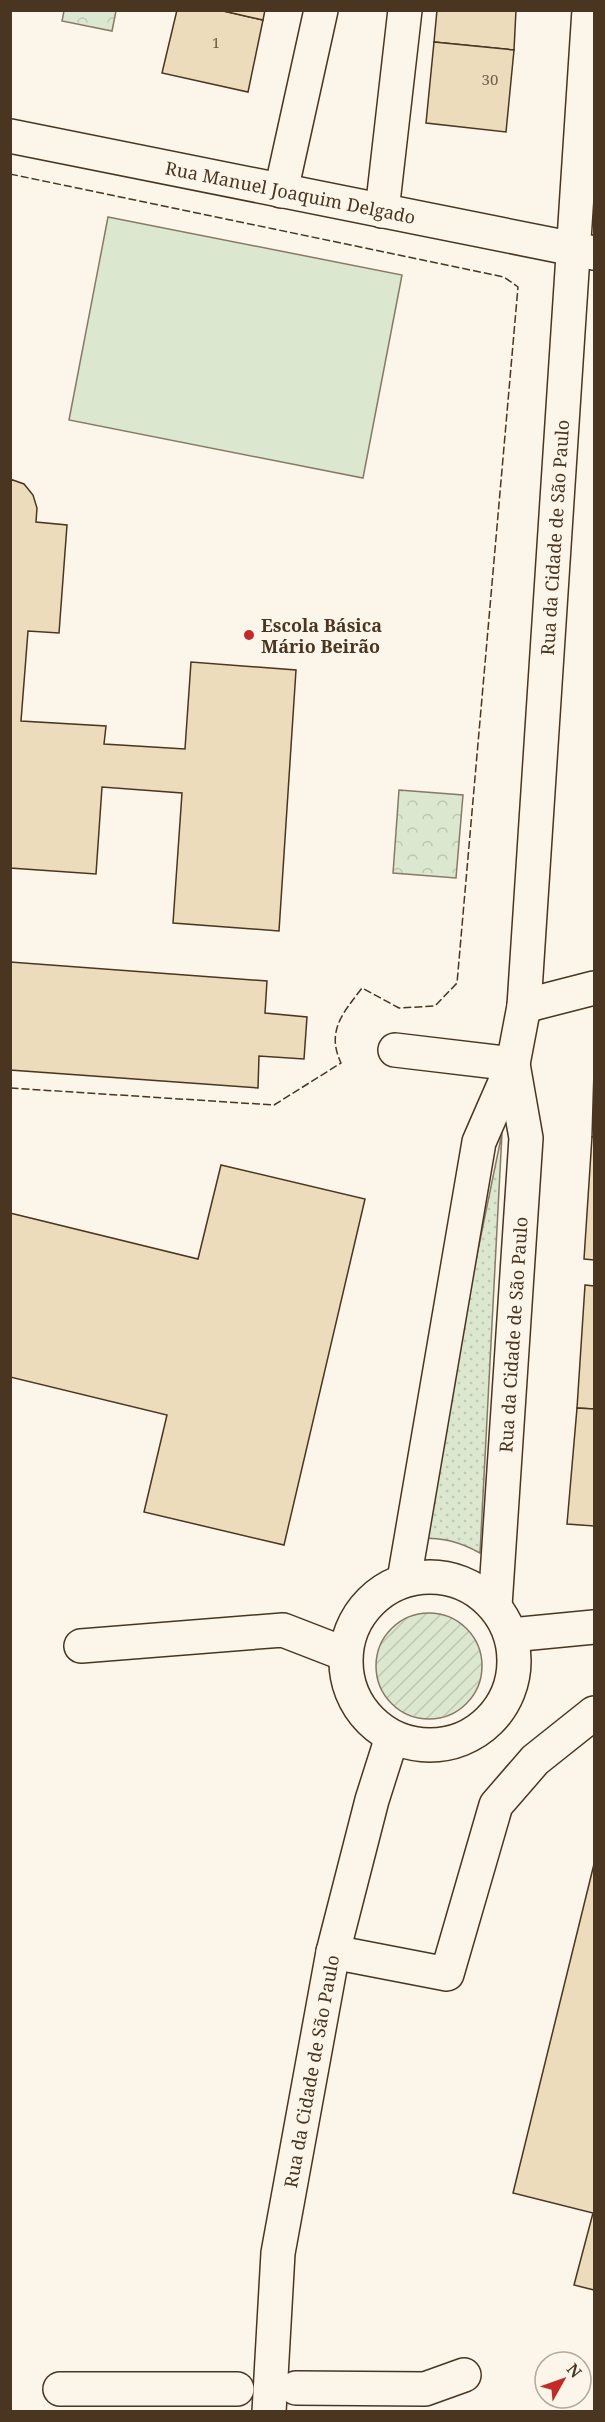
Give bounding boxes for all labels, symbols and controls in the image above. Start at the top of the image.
house number: 1 [212,32,220,52]
house number: 30 [482,69,498,89]
street label: Rua Manuel Joaquim Delgado [163,155,418,229]
street label: Rua da Cidade de São Paulo [535,419,574,656]
place label: Escola Básica Mário Beirão [261,613,382,658]
marker: Escola Básica Mário Beirão [242,628,256,642]
street label: Rua da Cidade de São Paulo [493,1216,533,1453]
street label: Rua da Cidade de São Paulo [278,1953,344,2190]
north arrow [533,2350,593,2410]
text: N [562,2358,587,2383]

